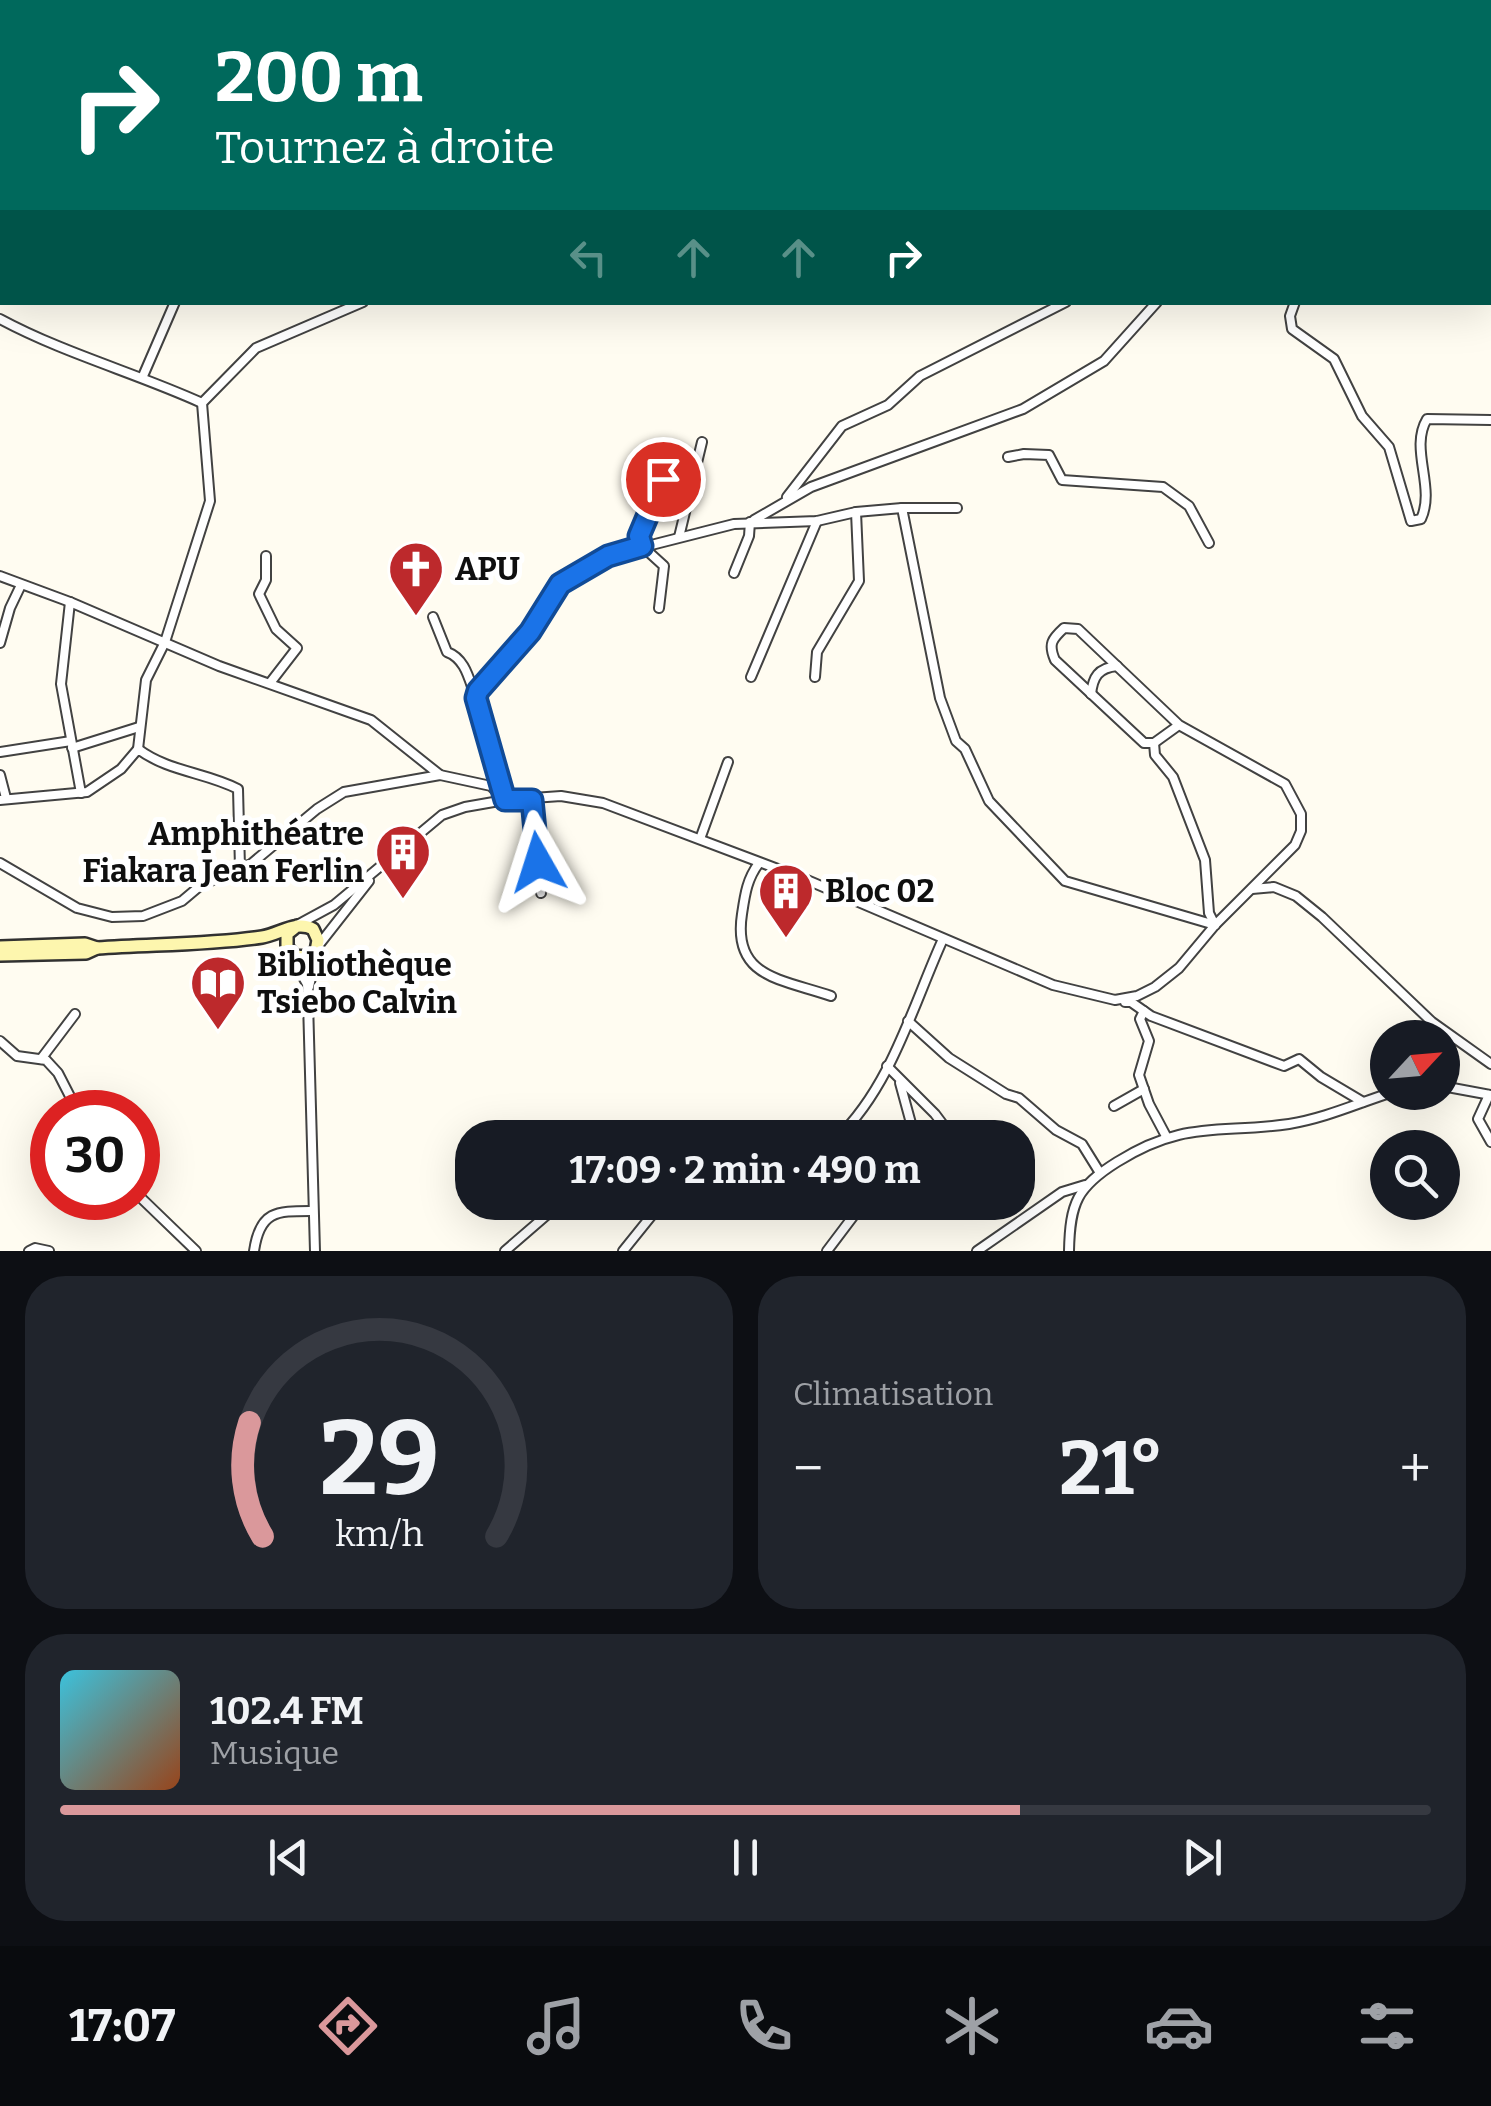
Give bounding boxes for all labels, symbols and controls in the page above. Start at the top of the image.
text: 200 m [215,36,423,120]
icon: right [50,40,180,170]
text: Tournez à droite [215,121,555,175]
icon: left [561,230,616,285]
icon: ahead [666,230,721,285]
icon: ahead [771,230,826,285]
icon: right [876,230,931,285]
pin [621,437,706,522]
icon: arrive [636,452,691,507]
church icon: APU [386,539,446,618]
place label: APU [455,550,520,588]
position arrow [486,810,590,914]
place label: Amphithéatre Fiakara Jean Ferlin [82,815,364,890]
building icon: Amphithéatre Fiakara Jean Ferlin [373,822,433,901]
building icon: Bloc 02 [756,861,816,940]
place label: Bloc 02 [825,872,934,910]
place label: Bibliothèque Tsiebo Calvin [257,946,457,1021]
library icon: Bibliothèque Tsiebo Calvin [188,953,248,1032]
north arrow [1370,1020,1460,1110]
map controls [1370,1020,1460,1220]
speed limit sign: 30 [30,1090,160,1220]
button: search [1370,1130,1460,1220]
text: 17:09 · 2 min · 490 m [570,1147,920,1193]
text: Climatisation [793,1375,993,1413]
text: 29 [319,1397,439,1522]
text: 21° [1059,1424,1164,1514]
text: − [793,1436,823,1502]
text: + [1400,1436,1431,1502]
text: km/h [335,1513,423,1555]
text: 102.4 FM [210,1688,364,1734]
text: Musique [210,1734,339,1772]
icon: previous [261,1830,316,1885]
icon: pause [718,1830,773,1885]
icon: next [1175,1830,1230,1885]
icon: directions [313,1991,383,2061]
icon: music [521,1991,591,2061]
icon: phone [729,1991,799,2061]
icon: climate [937,1991,1007,2061]
icon: car [1144,1991,1214,2061]
icon: filters [1352,1991,1422,2061]
text: 17:07 [69,1999,175,2053]

